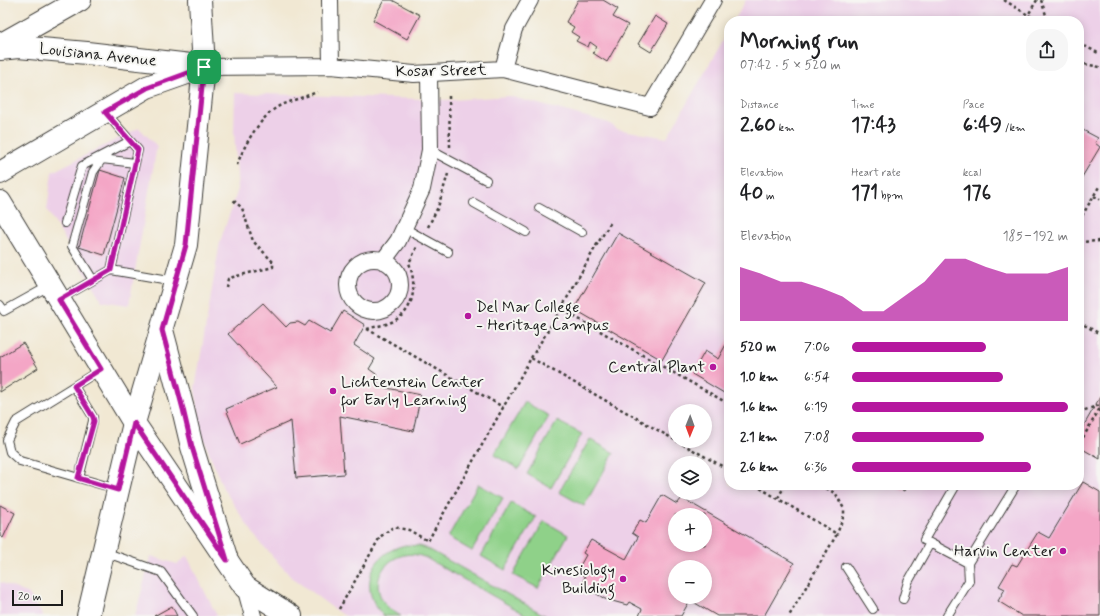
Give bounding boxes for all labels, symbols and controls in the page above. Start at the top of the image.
text: Morning run [740,28,859,56]
button: share [1026,29,1068,71]
street label: Louisiana Avenue [38,38,158,72]
pin [187,50,221,84]
icon: arrive [193,56,215,78]
text: 07:42 · 5 × 520 m [740,57,841,74]
street label: Kosar Street [395,60,487,82]
text: Distance [740,98,779,112]
text: Time [851,98,874,112]
text: Pace [963,98,985,112]
text: 2.60 [740,112,776,139]
text: 17:43 [851,112,896,139]
text: 6:49 [963,112,1002,139]
text: km [776,121,795,135]
text: /km [1002,121,1026,135]
text: Elevation [740,166,783,180]
text: Heart rate [851,166,901,180]
text: kcal [963,166,981,180]
text: 40 [740,180,763,207]
text: 171 [851,180,878,207]
text: 176 [963,180,991,207]
text: m [763,189,775,203]
text: bpm [878,189,903,203]
text: Elevation [740,228,791,245]
text: 185–192 m [1003,228,1068,245]
place label: Del Mar College - Heritage Campus [476,297,609,336]
marker: Del Mar College - Heritage Campus [463,311,473,321]
text: 520 m [740,339,776,356]
text: 7:06 [804,339,830,356]
place label: Central Plant [608,357,705,378]
marker: Central Plant [708,362,718,372]
text: 1.0 km [740,369,778,386]
text: 6:54 [804,369,830,386]
place label: Lichtenstein Center for Early Learning [341,372,484,413]
marker: Lichtenstein Center for Early Learning [328,386,338,396]
text: 1.6 km [740,399,778,416]
text: 6:19 [804,399,828,416]
north arrow [668,404,712,448]
map controls [668,404,712,604]
text: 2.1 km [740,429,777,446]
text: 7:08 [804,429,830,446]
button: layers [668,456,712,500]
text: 2.6 km [740,459,778,476]
text: 6:36 [804,459,827,476]
button: + [668,508,712,552]
place label: Harvin Center [954,541,1055,562]
marker: Harvin Center [1058,546,1068,556]
place label: Kinesiology Building [542,560,615,600]
button: − [668,560,712,604]
marker: Kinesiology Building [618,574,628,584]
scale bar [12,588,63,607]
text: 20 m [18,590,41,604]

